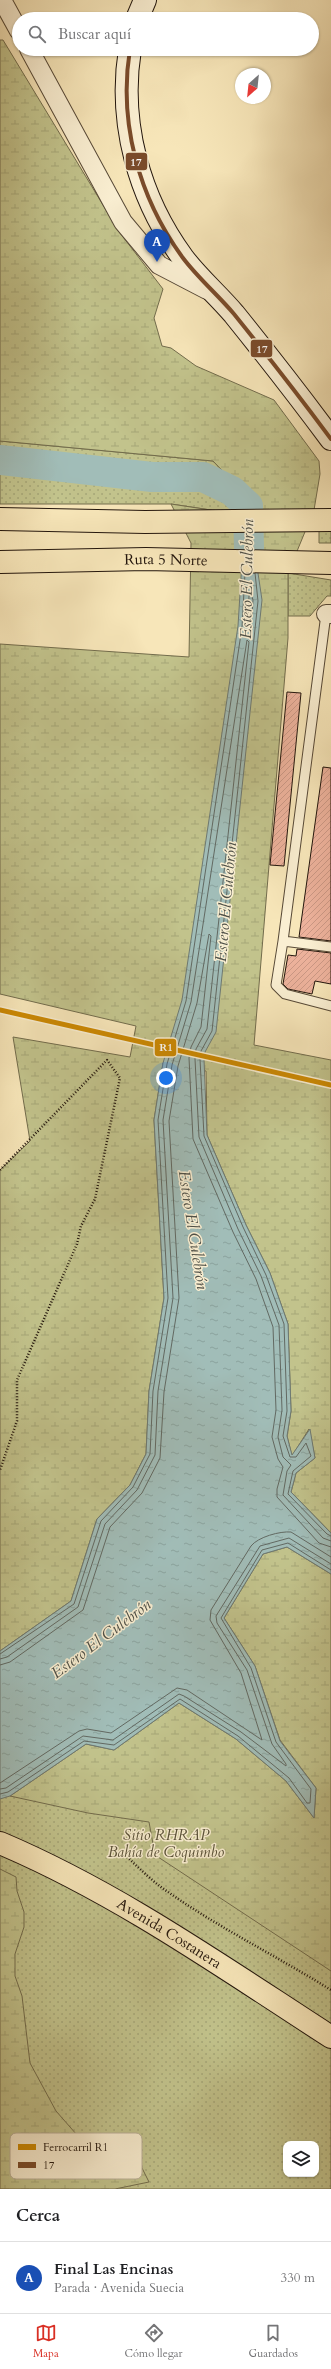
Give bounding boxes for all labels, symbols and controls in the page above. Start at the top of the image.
search box [12,12,319,56]
icon: search [26,23,48,45]
text: Buscar aquí [58,24,131,44]
north arrow [235,68,271,104]
line badge: 17 [125,152,148,171]
text: 17 [130,155,142,170]
pin: A [144,229,170,262]
line badge: 17 [250,339,273,358]
text: 17 [256,342,268,357]
water label: Estero El Culebrón [235,519,259,639]
street label: Ruta 5 Norte [124,549,208,570]
water label: Estero El Culebrón [210,841,242,963]
line badge: R1 [154,1038,177,1057]
text: R1 [159,1040,173,1055]
your location [156,1068,176,1088]
water label: Estero El Culebrón [173,1169,213,1291]
water label: Estero El Culebrón [47,1594,156,1684]
park label: Sitio RHRAP Bahía de Coquimbo [108,1825,224,1862]
street label: Avenida Costanera [113,1894,226,1973]
legend [10,2133,142,2179]
text: Ferrocarril R1 [43,2140,108,2155]
map controls [283,2141,319,2177]
button: layers [283,2141,319,2177]
text: 17 [43,2158,55,2173]
text: Cerca [16,2204,60,2227]
text: Final Las Encinas [54,2259,173,2279]
text: A [24,2269,34,2287]
text: 330 m [281,2269,315,2287]
text: Parada · Avenida Suecia [54,2279,184,2297]
tab: Mapa [33,2322,59,2361]
tab: Cómo llegar [125,2322,183,2361]
tab: Guardados [248,2322,298,2361]

